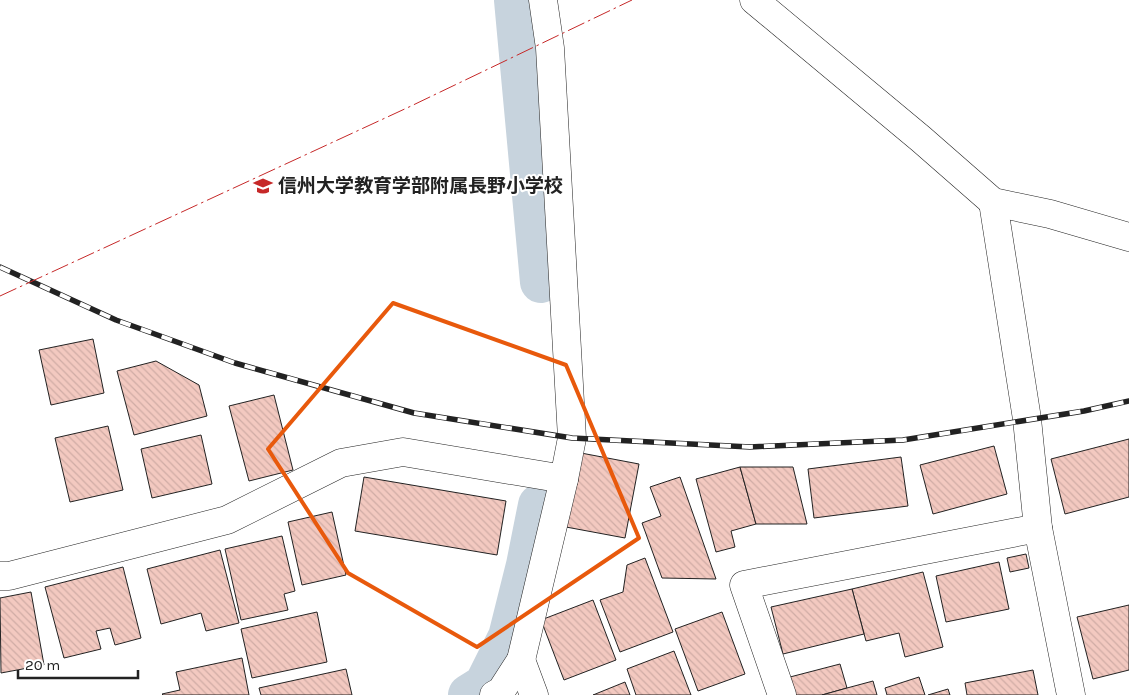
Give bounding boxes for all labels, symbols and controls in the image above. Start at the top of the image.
school or university icon: 信州大学教育学部附属長野小学校 [252,175,274,197]
place label: 信州大学教育学部附属長野小学校 [278,175,563,197]
scale bar [18,648,138,680]
text: 20 m [25,656,60,674]

